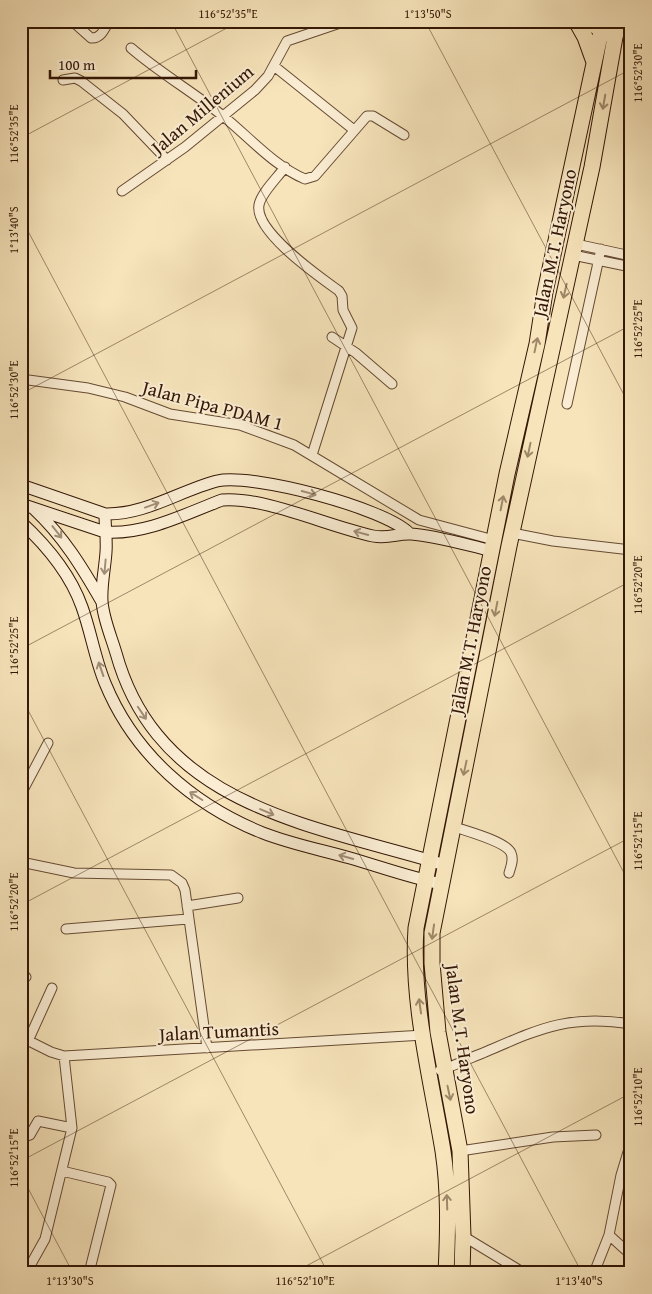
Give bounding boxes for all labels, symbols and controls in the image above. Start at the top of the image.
text: 116°52'35"E [198,5,258,22]
text: 1°13'50"S [404,5,452,22]
text: 116°52'30"E [629,43,646,103]
scale bar [50,48,196,80]
text: 100 m [58,54,96,75]
street label: Jalan Millenium [143,57,260,162]
one-way arrow [598,94,608,110]
text: 116°52'35"E [5,104,22,164]
street label: Jalan M.T. Haryono [524,166,583,322]
text: 1°13'40"S [5,206,22,254]
one-way arrow [560,283,569,299]
text: 116°52'25"E [629,299,646,359]
one-way arrow [532,337,542,353]
text: 116°52'30"E [5,360,22,420]
street label: Jalan Pipa PDAM 1 [138,372,287,437]
one-way arrow [524,441,533,457]
one-way arrow [300,489,316,499]
one-way arrow [497,496,507,512]
one-way arrow [144,500,159,509]
one-way arrow [52,525,62,539]
one-way arrow [354,527,370,537]
text: 116°52'20"E [629,555,646,615]
one-way arrow [100,558,110,574]
street label: Jalan M.T. Haryono [441,563,498,719]
one-way arrow [491,601,501,617]
text: 116°52'25"E [5,616,22,676]
one-way arrow [95,662,105,678]
one-way arrow [137,705,147,719]
one-way arrow [459,760,469,776]
one-way arrow [190,791,204,801]
one-way arrow [259,807,274,817]
text: 116°52'15"E [629,811,646,871]
one-way arrow [338,852,354,861]
text: 116°52'20"E [5,872,22,932]
one-way arrow [428,924,438,940]
street label: Jalan M.T. Haryono [438,960,487,1116]
one-way arrow [415,998,425,1014]
street label: Jalan Tumantis [156,1014,280,1048]
text: 116°52'10"E [629,1067,646,1127]
one-way arrow [445,1085,454,1101]
text: 116°52'15"E [5,1128,22,1188]
one-way arrow [442,1194,452,1210]
text: 1°13'30"S [46,1272,94,1289]
text: 116°52'10"E [275,1272,335,1289]
text: 1°13'40"S [555,1272,603,1289]

